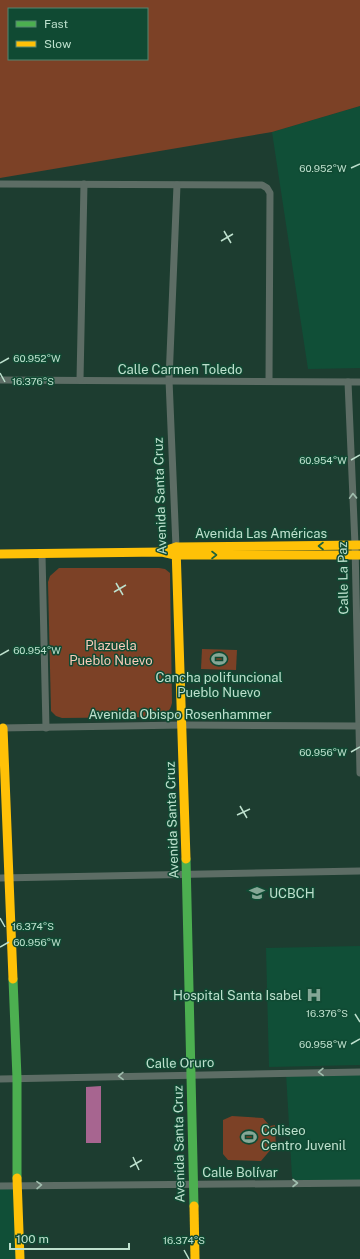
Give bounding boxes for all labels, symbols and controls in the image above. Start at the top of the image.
legend [8,8,148,60]
text: Fast [44,17,69,31]
text: Slow [44,37,72,51]
text: 60.952°W [299,162,347,174]
text: 60.952°W [13,352,61,364]
street label: Calle Carmen Toledo [118,362,242,377]
text: 16.376°S [12,375,54,387]
street label: Avenida Santa Cruz [150,437,170,555]
text: 60.954°W [299,454,347,466]
one-way arrow [348,493,357,499]
street label: Avenida Las Américas [195,526,327,541]
street label: Calle La Paz [335,541,351,615]
one-way arrow [318,542,324,550]
one-way arrow [211,551,217,559]
park label: Plazuela Pueblo Nuevo [69,638,153,668]
text: 60.954°W [13,644,61,656]
sports icon: Cancha polifuncional Pueblo Nuevo [210,650,228,668]
place label: Cancha polifuncional Pueblo Nuevo [156,670,283,700]
street label: Avenida Obispo Rosenhammer [88,707,272,722]
text: 60.956°W [299,746,347,758]
street label: Avenida Santa Cruz [162,761,182,879]
school or university icon: UCBCH [248,884,266,902]
place label: UCBCH [269,886,315,901]
text: 16.374°S [12,920,54,932]
text: 60.956°W [13,936,61,948]
hospital icon: Hospital Santa Isabel [305,986,323,1004]
place label: Hospital Santa Isabel [173,988,302,1003]
text: 16.376°S [306,1007,348,1019]
text: 60.958°W [299,1038,347,1050]
street label: Calle Oruro [146,1055,214,1071]
one-way arrow [318,1068,324,1076]
one-way arrow [118,1072,124,1080]
street label: Avenida Santa Cruz [170,1085,188,1203]
place label: Coliseo Centro Juvenil [261,1123,346,1153]
sports icon: Coliseo Centro Juvenil [240,1128,258,1146]
street label: Calle Bolívar [202,1165,278,1180]
one-way arrow [292,1179,298,1187]
one-way arrow [36,1181,42,1190]
scale bar [10,1225,129,1251]
text: 100 m [16,1232,49,1246]
text: 16.374°S [163,1234,205,1246]

